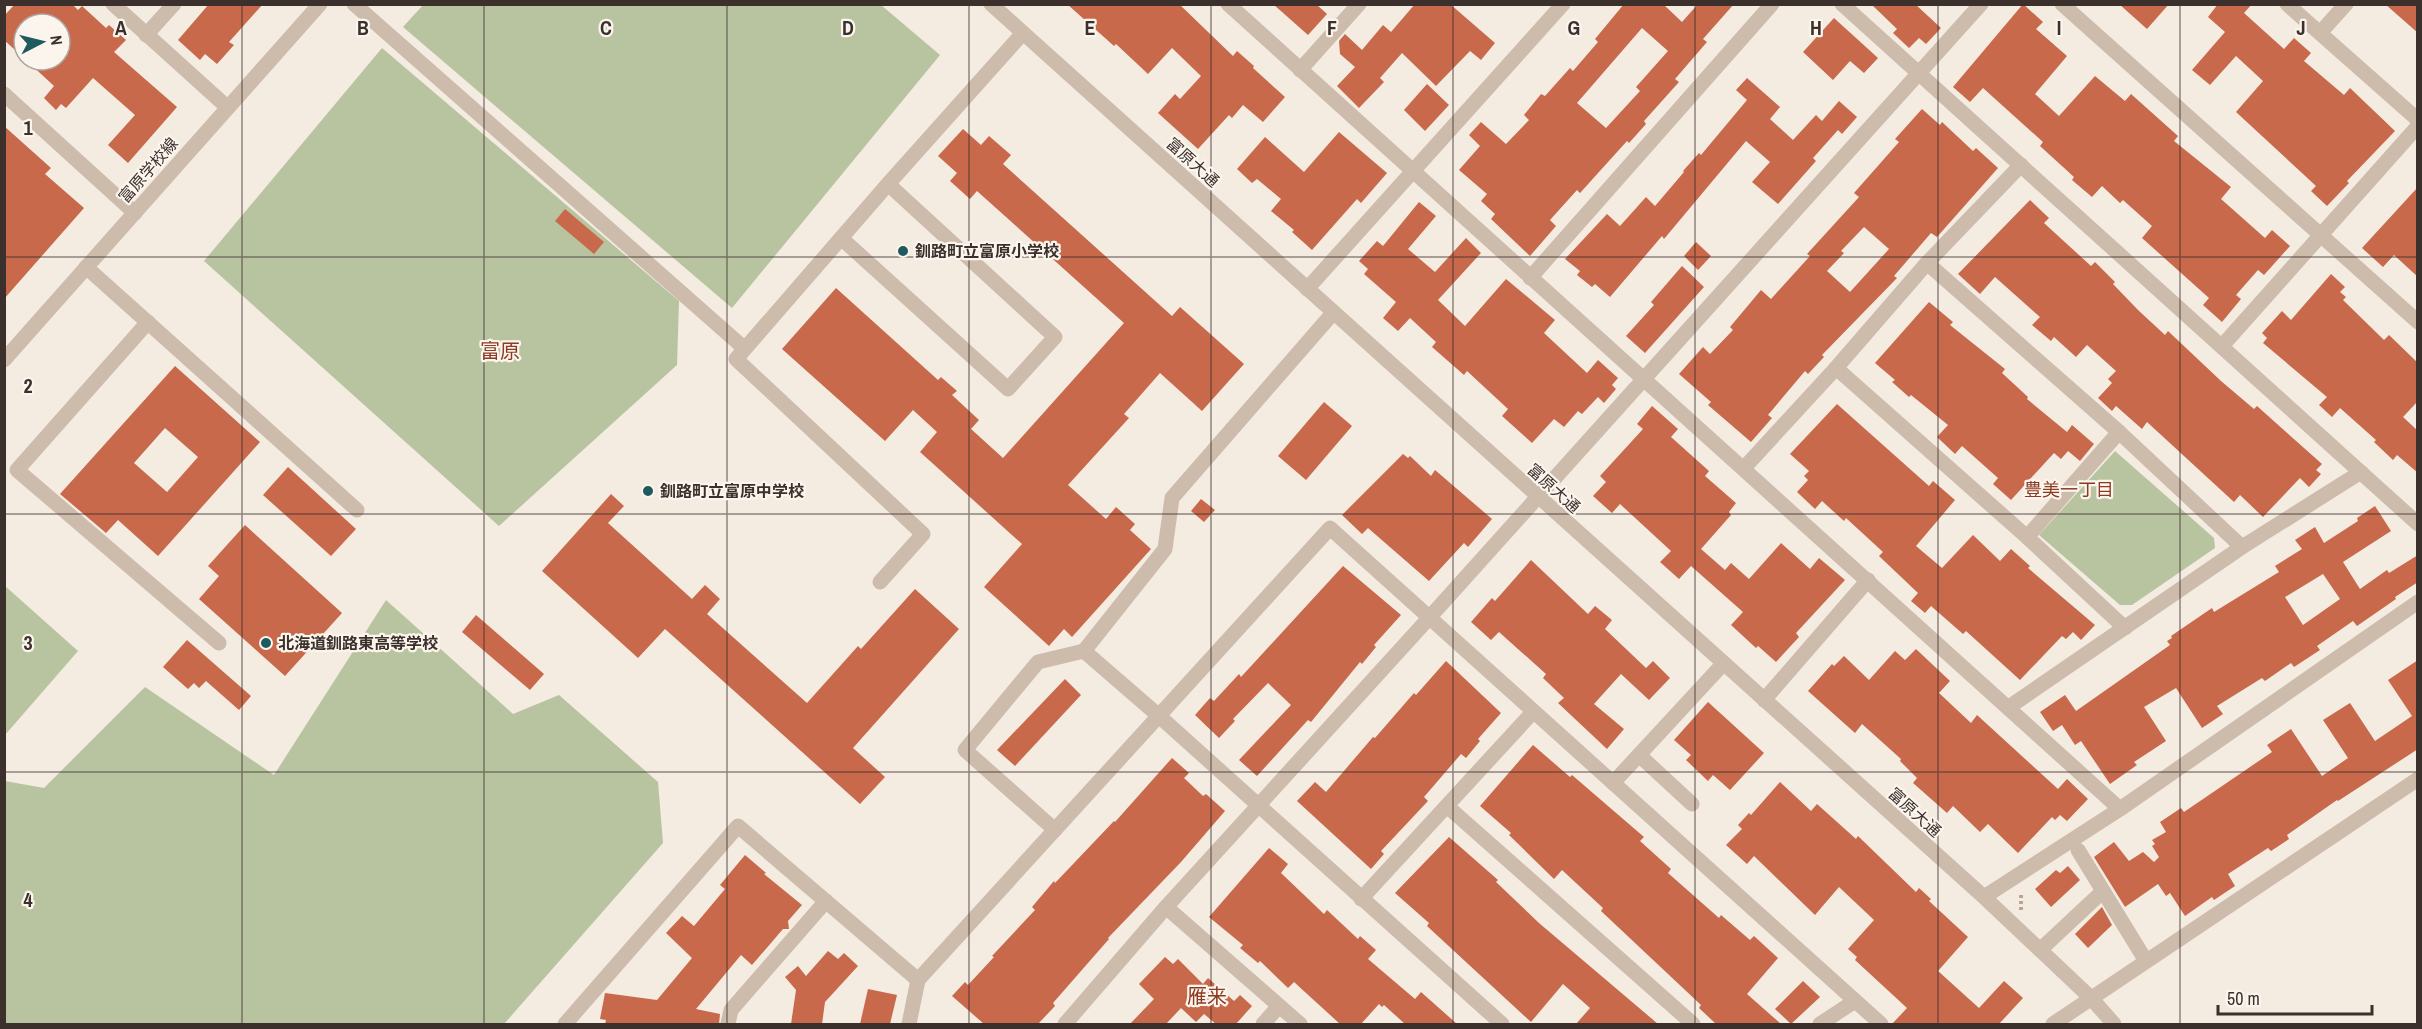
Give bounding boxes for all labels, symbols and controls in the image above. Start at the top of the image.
north arrow [12,12,72,72]
text: A [115,14,127,41]
text: B [357,14,369,41]
text: C [600,14,612,41]
text: D [842,14,854,41]
text: E [1085,14,1096,41]
text: F [1327,14,1337,41]
text: G [1568,14,1580,41]
text: H [1810,14,1822,41]
text: I [2057,14,2061,41]
text: J [2296,14,2306,41]
text: N [45,34,68,46]
text: 1 [23,114,33,141]
street label: 富原大通 [1162,132,1224,192]
street label: 富原学校線 [113,133,183,207]
place label: 釧路町立富原小学校 [915,240,1059,262]
marker: 釧路町立富原小学校 [896,244,910,258]
district label: 富原 [480,337,520,364]
text: 2 [23,372,33,399]
street label: 富原大通 [1523,458,1585,518]
district label: 豊美一丁目 [2024,477,2114,502]
place label: 釧路町立富原中学校 [660,480,804,502]
marker: 釧路町立富原中学校 [641,484,655,498]
text: 3 [23,629,33,656]
place label: 北海道釧路東高等学校 [278,632,438,654]
marker: 北海道釧路東高等学校 [259,636,273,650]
street label: 富原大通 [1884,782,1946,842]
text: 4 [23,886,33,913]
scale bar [2218,978,2372,1016]
district label: 雁来 [1187,982,1227,1009]
text: 50 m [2227,986,2260,1011]

